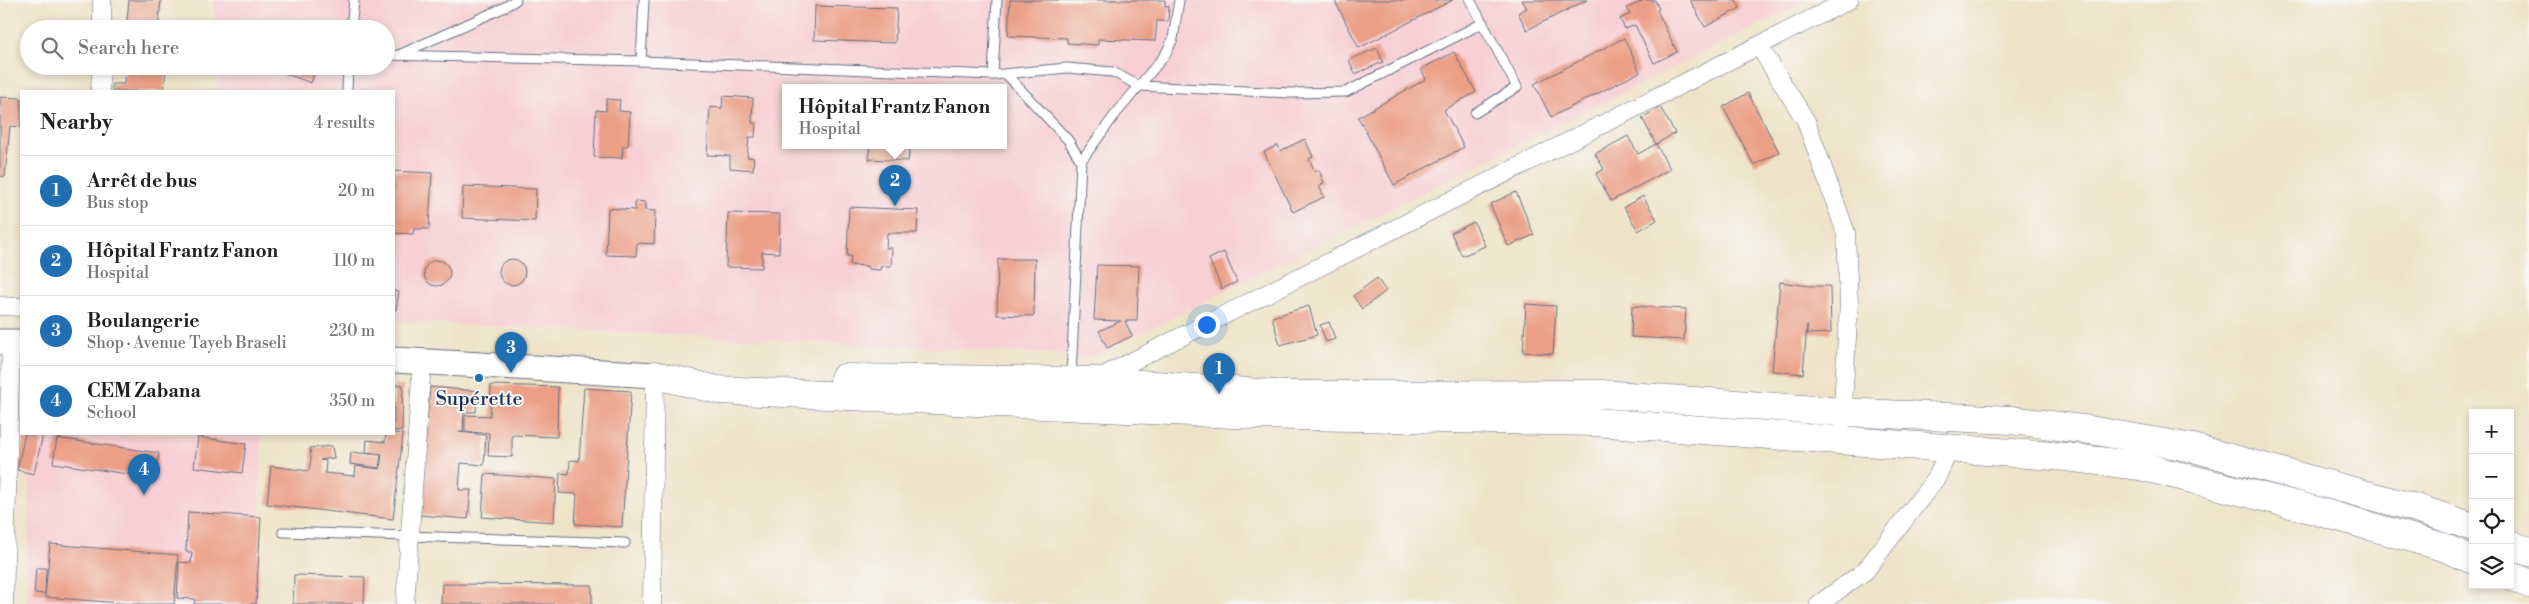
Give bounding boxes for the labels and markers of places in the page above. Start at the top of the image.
pin: 2 [879,165,911,206]
pin: 3 [495,332,527,373]
pin: 1 [1203,353,1235,394]
marker: Supérette [473,372,485,384]
place label: Supérette [435,387,523,412]
pin: 4 [128,454,160,495]

